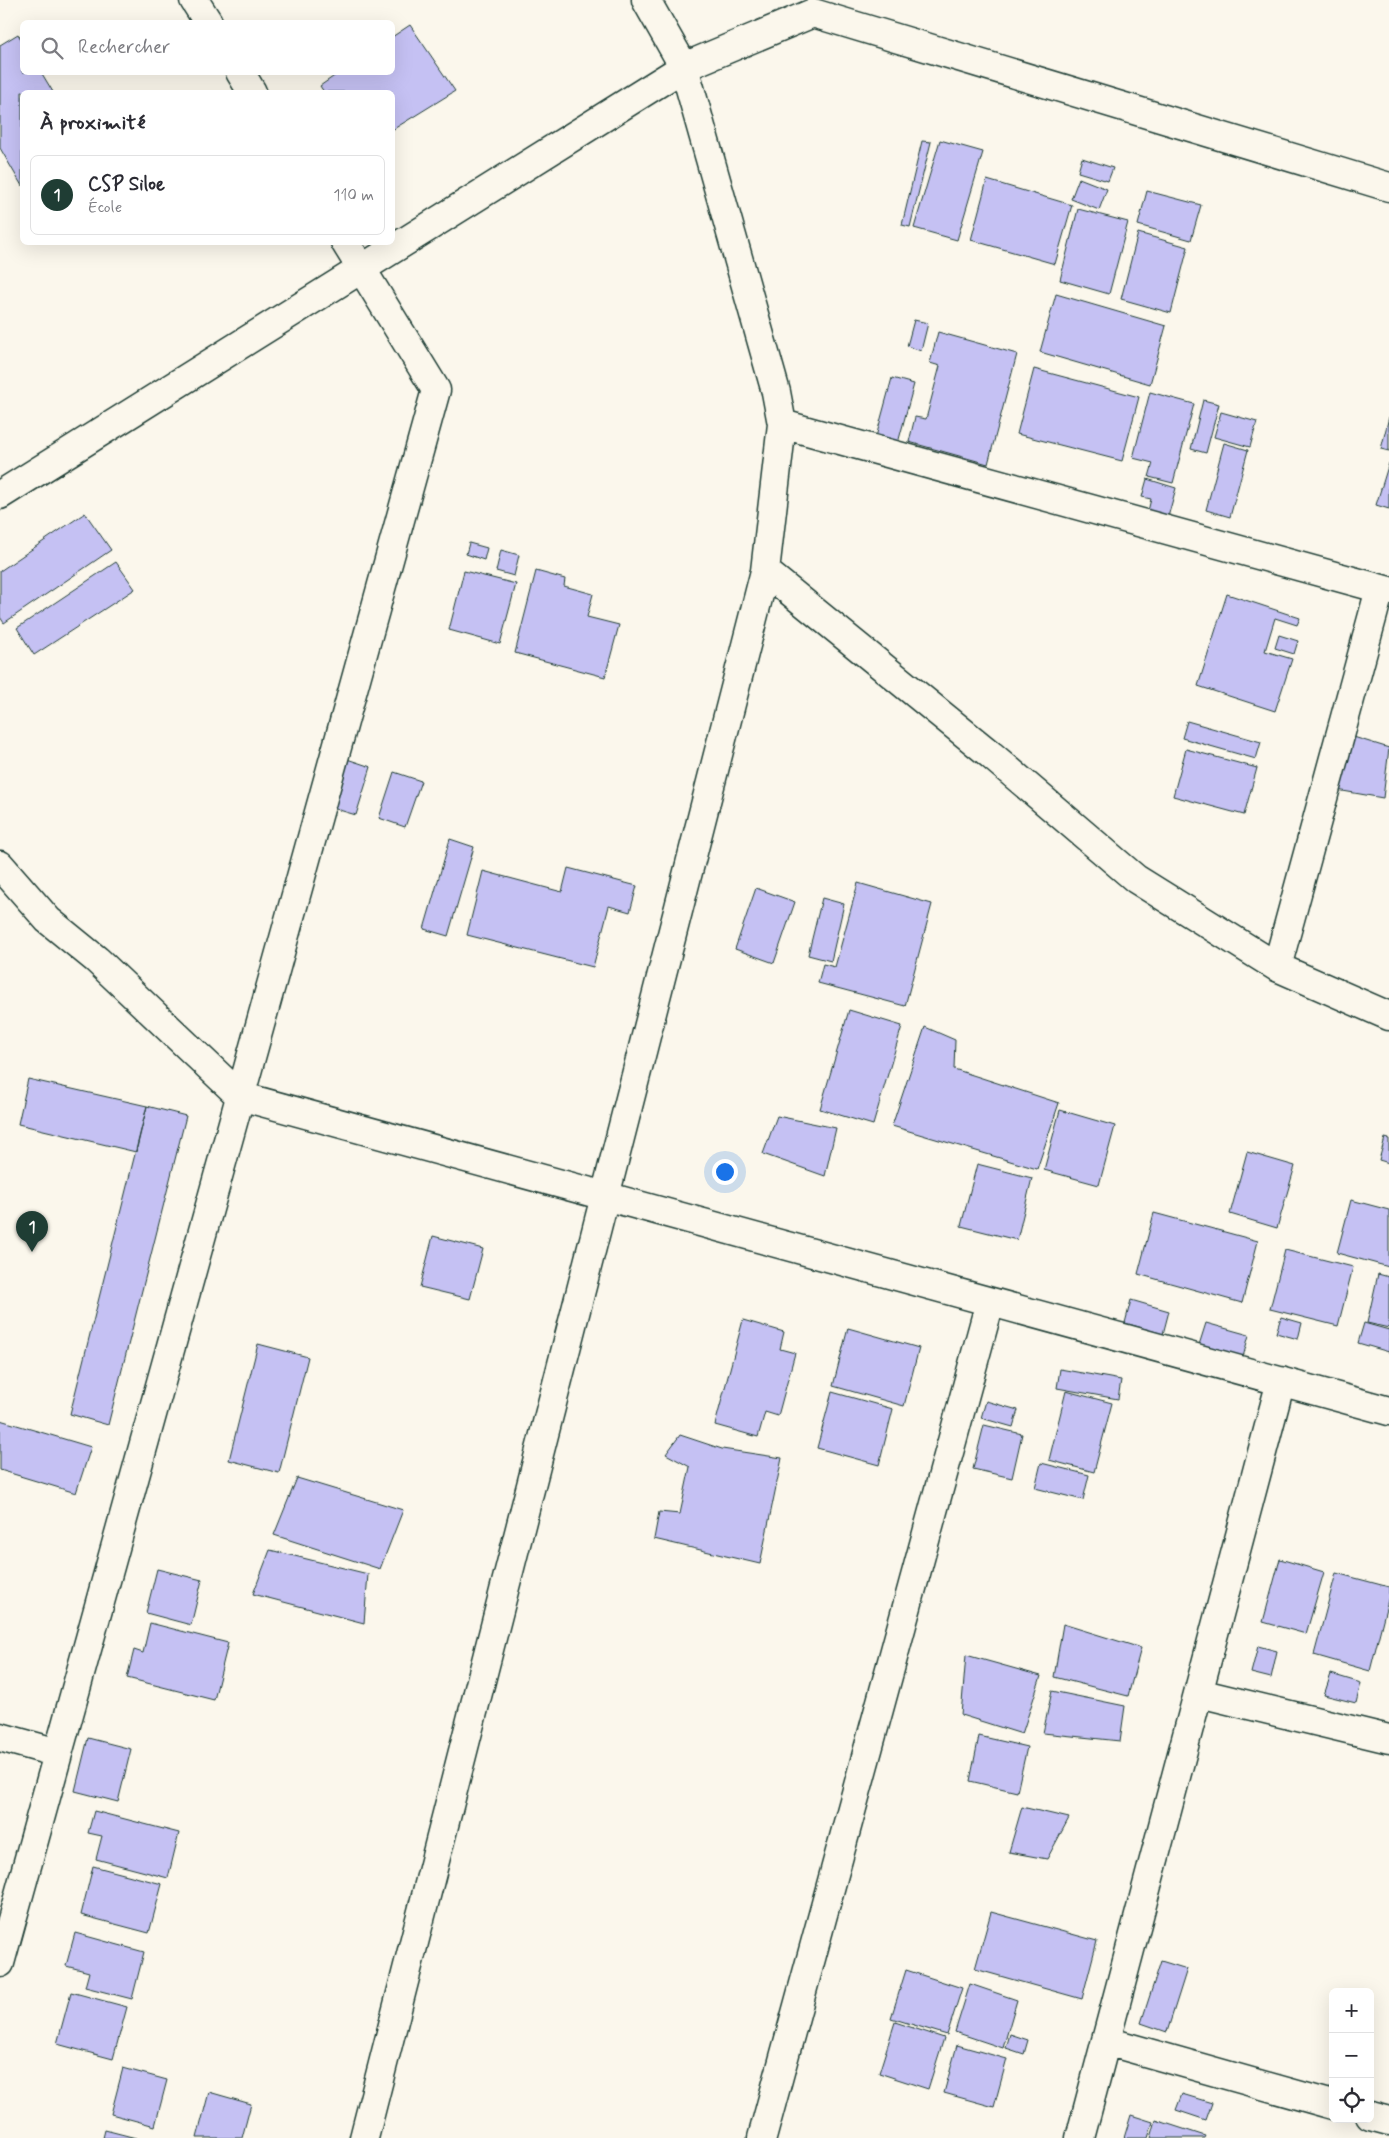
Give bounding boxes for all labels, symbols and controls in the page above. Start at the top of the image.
search box [20,20,395,75]
icon: search [38,34,66,62]
text: Rechercher [78,35,170,60]
text: À proximité [40,109,146,137]
text: CSP Siloe [88,172,165,197]
text: 1 [53,185,61,206]
text: 110 m [333,185,374,206]
text: École [88,197,122,218]
your location [712,1159,738,1185]
pin: 1 [16,1211,48,1252]
map controls [1329,1988,1374,2123]
button: + [1329,1988,1374,2033]
button: − [1329,2033,1374,2078]
button: locate [1329,2078,1374,2123]

